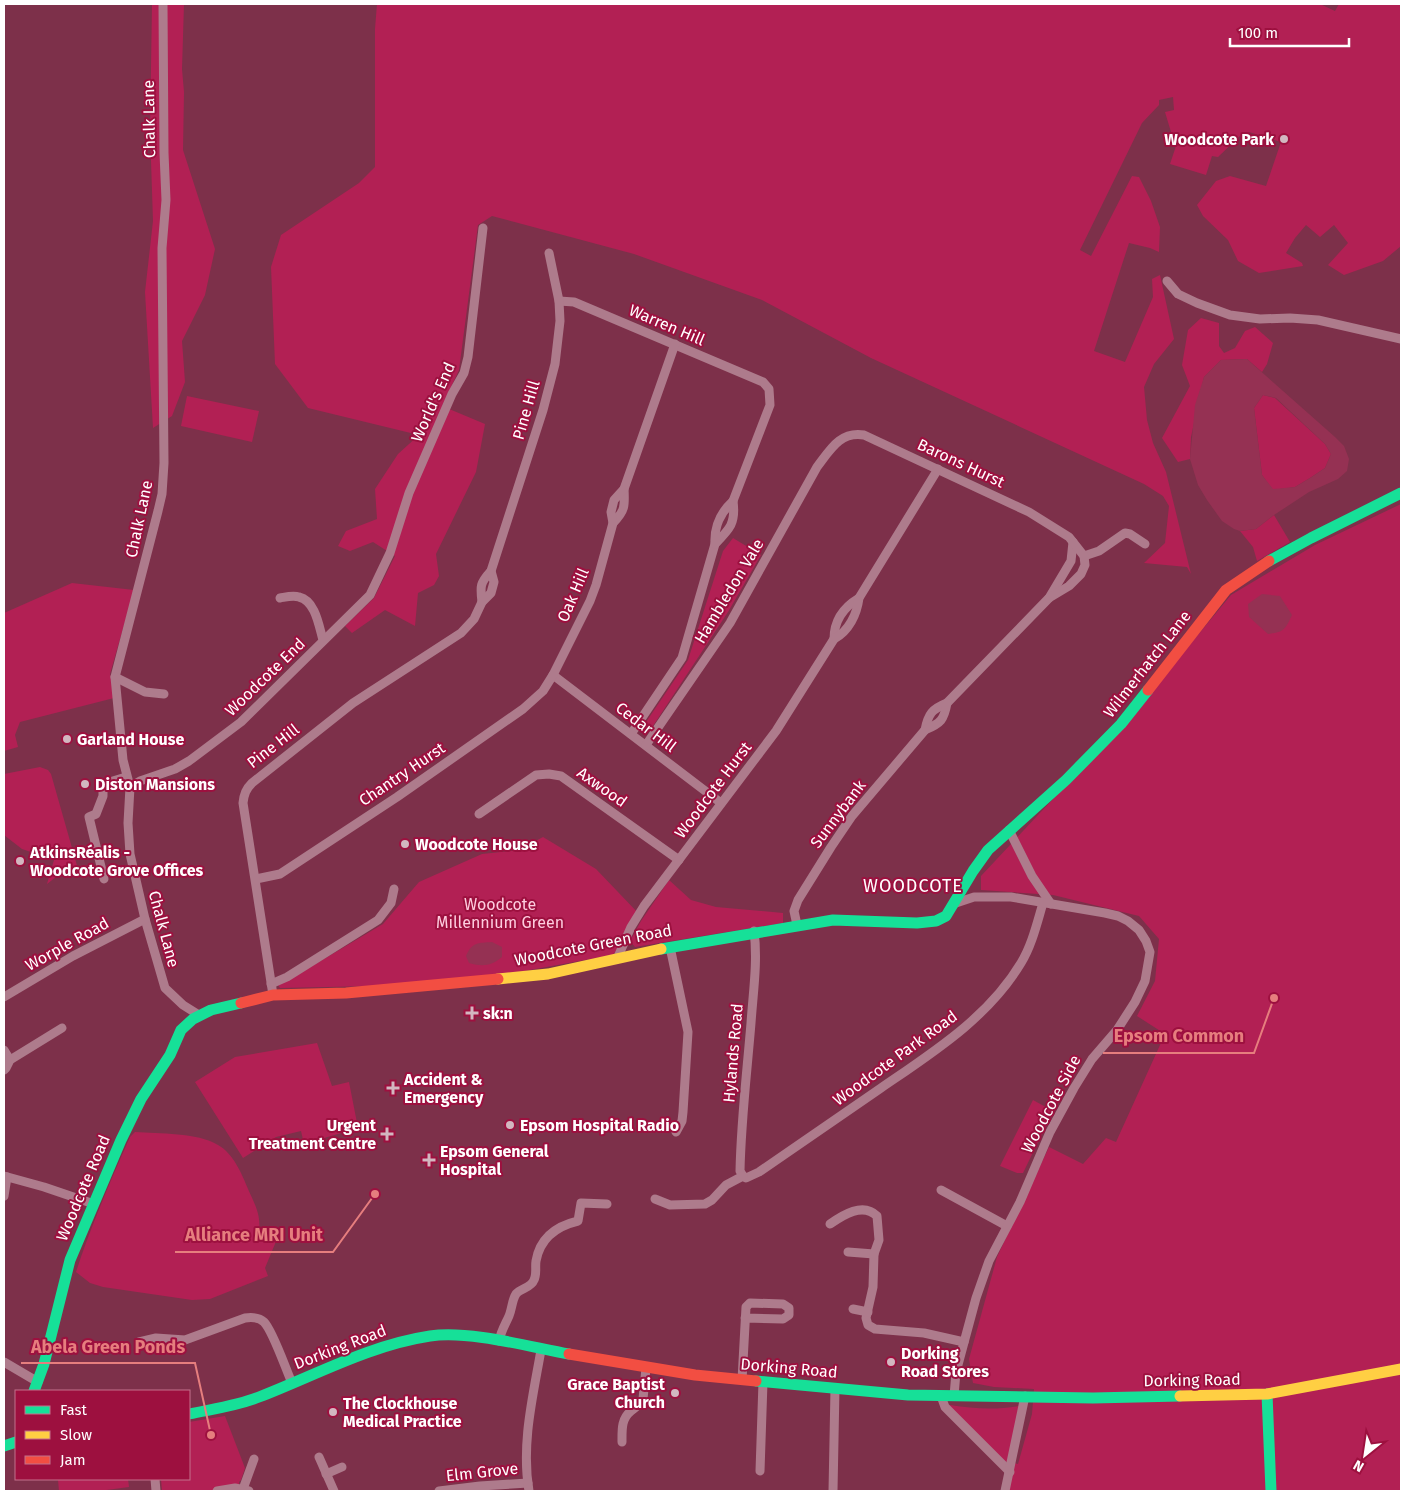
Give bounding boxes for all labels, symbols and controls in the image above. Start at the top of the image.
scale bar [1230,15,1349,47]
text: 100 m [1238,24,1278,42]
street label: Chalk Lane [139,80,159,158]
place label: Woodcote Park [1164,130,1274,149]
marker: Woodcote Park [1278,133,1290,145]
street label: Warren Hill [626,301,708,350]
street label: World's End [407,359,459,445]
street label: Pine Hill [508,378,544,442]
street label: Barons Hurst [914,435,1008,492]
street label: Chalk Lane [122,479,156,559]
street label: Hambledon Vale [690,535,768,647]
street label: Oak Hill [553,565,593,625]
street label: Wilmerhatch Lane [1099,607,1195,721]
street label: Woodcote End [221,634,309,720]
street label: Cedar Hill [612,698,680,756]
street label: Pine Hill [243,720,303,772]
place label: Garland House [77,730,184,749]
marker: Garland House [61,733,73,745]
street label: Chantry Hurst [355,738,449,810]
street label: Woodcote Hurst [671,738,756,842]
street label: Axwood [573,763,631,811]
place label: Diston Mansions [95,775,215,794]
street label: Sunnybank [806,776,870,852]
marker: Diston Mansions [79,778,91,790]
place label: Woodcote House [415,835,538,854]
marker: Woodcote House [399,838,411,850]
place label: AtkinsRéalis - Woodcote Grove Offices [29,843,204,880]
marker: AtkinsRéalis - Woodcote Grove Offices [14,855,26,867]
district label: WOODCOTE [863,875,963,897]
street label: Chalk Lane [145,889,183,969]
park label: Woodcote Millennium Green [436,895,564,932]
street label: Worple Road [22,913,112,975]
street label: Woodcote Green Road [513,920,673,970]
street label: Hylands Road [719,1003,747,1103]
place label: sk:n [483,1004,513,1023]
marker: sk:n [465,1006,479,1020]
street label: Woodcote Park Road [829,1006,961,1110]
callout: Epsom Common [1103,1020,1254,1053]
text: Epsom Common [1114,1025,1244,1047]
street label: Woodcote Side [1017,1052,1085,1156]
place label: Accident & Emergency [403,1070,484,1107]
marker: Accident & Emergency [386,1081,400,1095]
place label: Urgent Treatment Centre [249,1116,377,1153]
place label: Epsom Hospital Radio [520,1116,679,1135]
marker: Epsom Hospital Radio [504,1119,516,1131]
marker: Urgent Treatment Centre [380,1127,394,1141]
street label: Woodcote Road [52,1132,114,1244]
place label: Epsom General Hospital [440,1142,549,1179]
marker: Epsom General Hospital [422,1153,436,1167]
callout: Alliance MRI Unit [175,1219,333,1252]
text: Alliance MRI Unit [184,1224,324,1246]
street label: Dorking Road [291,1321,389,1373]
callout: Abela Green Ponds [21,1330,195,1363]
text: Abela Green Ponds [30,1336,185,1358]
place label: Dorking Road Stores [901,1344,989,1381]
street label: Dorking Road [740,1354,838,1382]
marker: Dorking Road Stores [885,1356,897,1368]
street label: Dorking Road [1143,1370,1241,1390]
place label: Grace Baptist Church [567,1375,666,1412]
marker: Grace Baptist Church [669,1387,681,1399]
legend [15,1390,190,1480]
place label: The Clockhouse Medical Practice [343,1394,462,1431]
text: Fast [60,1401,87,1419]
marker: The Clockhouse Medical Practice [327,1406,339,1418]
text: Slow [60,1426,92,1444]
north arrow [1340,1430,1390,1480]
text: Jam [60,1451,86,1469]
text: N [1350,1456,1367,1476]
street label: Elm Grove [445,1459,519,1485]

